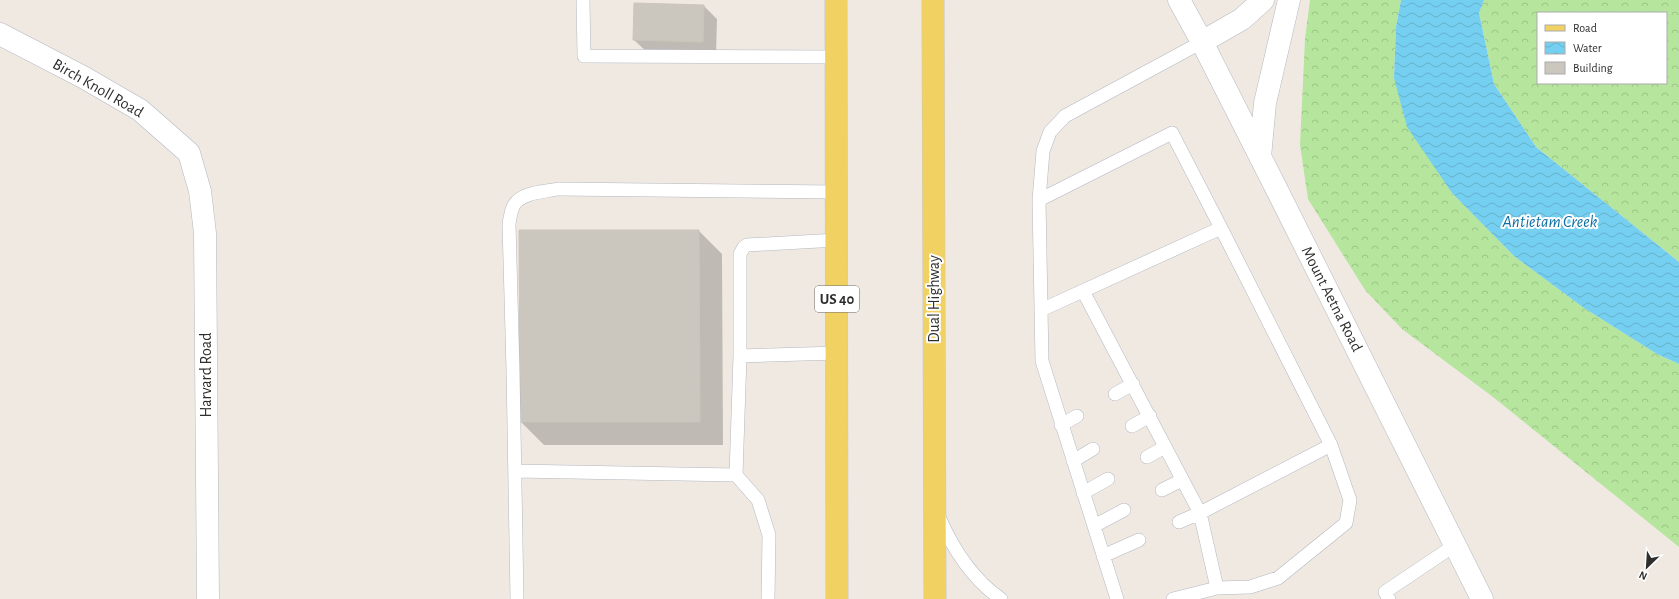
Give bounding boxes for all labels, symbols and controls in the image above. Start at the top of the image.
legend [1537,12,1667,84]
text: Road [1573,22,1597,34]
text: Water [1573,42,1602,54]
street label: Birch Knoll Road [50,56,146,120]
text: Building [1573,62,1613,74]
water label: Antietam Creek [1502,213,1598,230]
street label: Mount Aetna Road [1299,244,1365,354]
street label: Dual Highway [926,255,943,343]
road number: US 40 [815,286,859,312]
street label: Harvard Road [198,333,214,417]
north arrow [1627,547,1667,587]
text: N [1637,569,1649,582]

